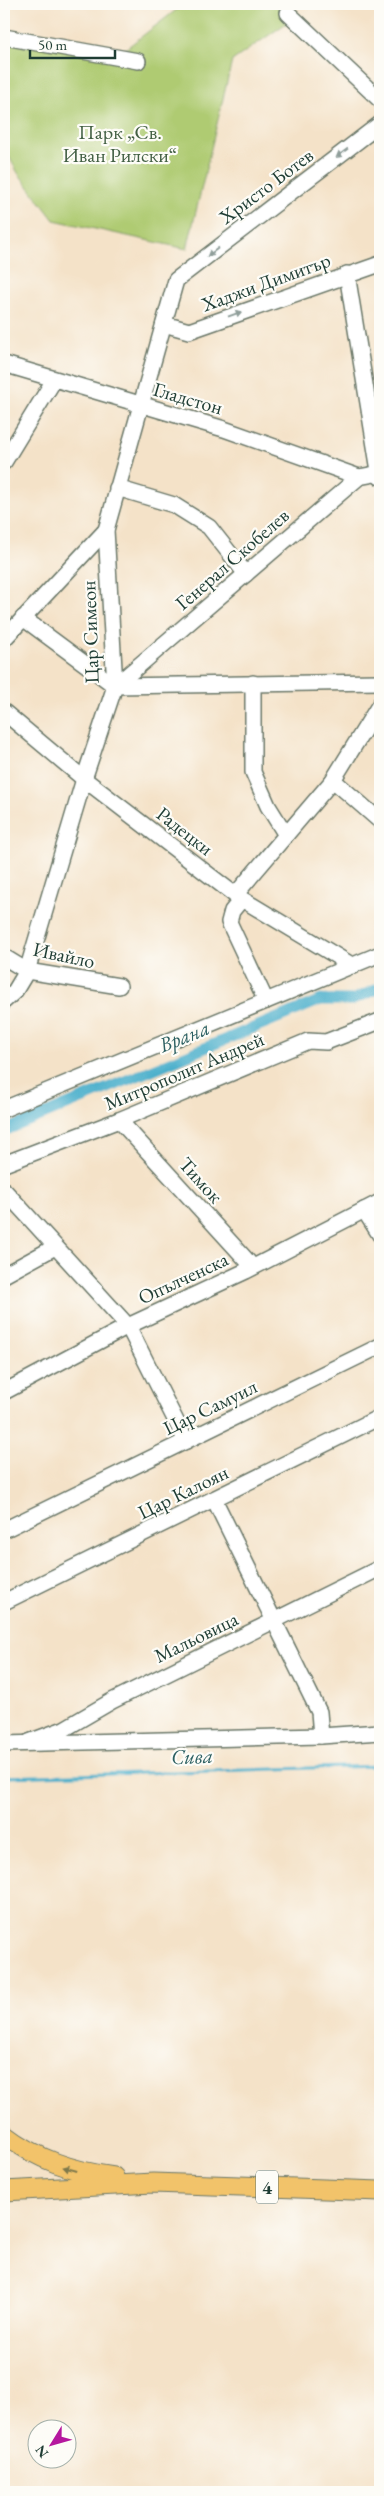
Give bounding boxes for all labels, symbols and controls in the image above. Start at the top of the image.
scale bar [30,28,115,60]
text: 50 m [38,35,67,54]
park label: Парк „Св. Иван Рилски“ [63,119,177,168]
street label: Христо Ботев [213,142,318,231]
one-way arrow [336,148,349,159]
street label: Хаджи Димитър [197,247,334,318]
one-way arrow [206,247,220,257]
one-way arrow [227,310,242,317]
street label: Гладстон [150,376,226,420]
street label: Генерал Скобелев [170,502,294,616]
street label: Цар Симеон [75,580,105,684]
street label: Радецки [151,801,219,862]
street label: Ивайло [31,936,97,974]
water label: Врана [154,1014,213,1059]
street label: Митрополит Андрей [100,1025,268,1116]
street label: Тимок [173,1151,229,1209]
street label: Опълченска [134,1246,232,1310]
street label: Цар Самуил [159,1373,262,1441]
street label: Цар Калоян [133,1459,233,1525]
street label: Мальовица [150,1605,242,1669]
water label: Сива [170,1742,214,1770]
one-way arrow [63,2165,78,2173]
road number: 4 [256,2170,278,2204]
north arrow [28,2418,78,2468]
text: N [31,2441,52,2462]

